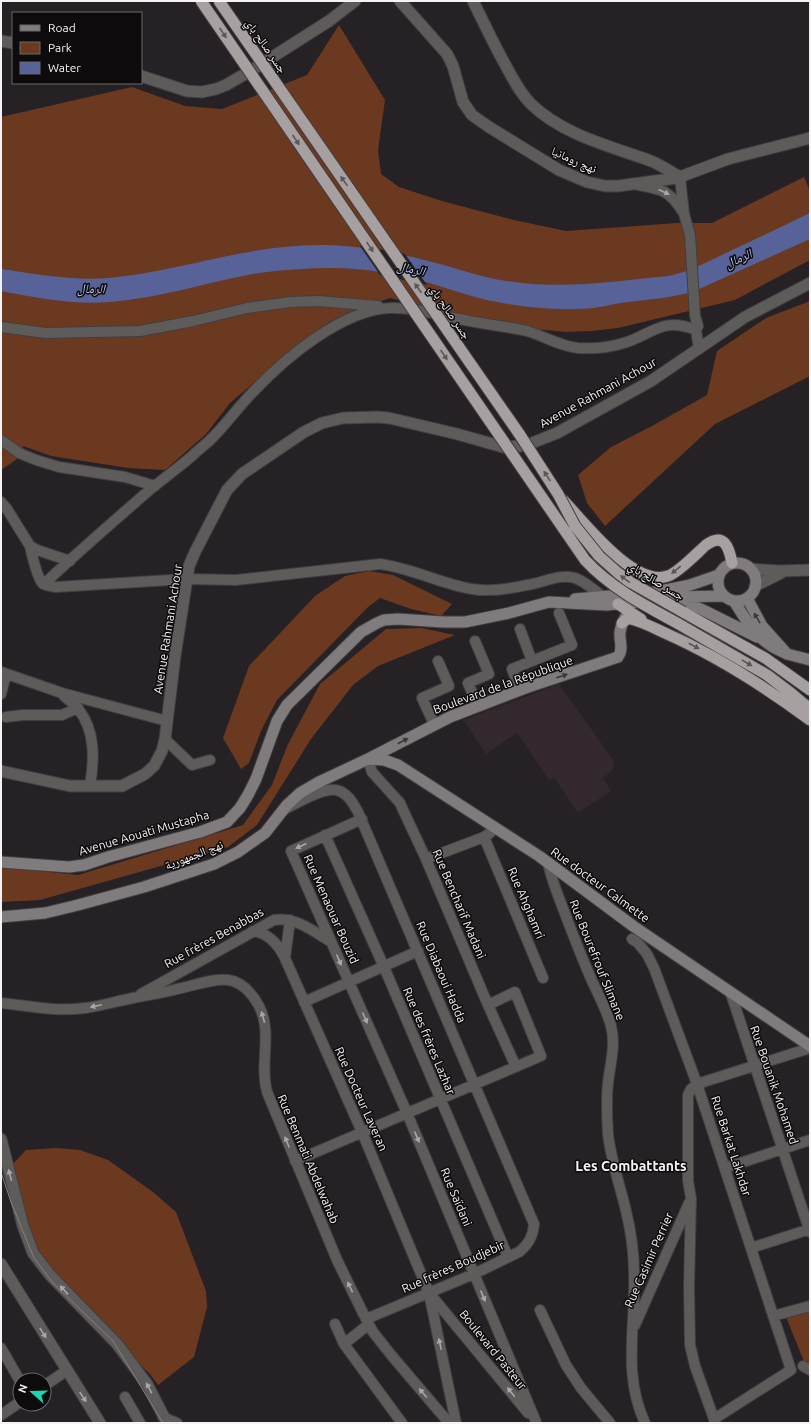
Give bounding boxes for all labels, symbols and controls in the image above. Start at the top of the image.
legend [12,12,142,84]
street label: جسر صالح باي [240,16,290,78]
text: Road [48,21,76,34]
one-way arrow [219,28,227,38]
text: Park [48,41,72,54]
text: Water [48,61,81,74]
one-way arrow [292,135,300,146]
street label: نهج رومانيا [549,144,599,176]
one-way arrow [340,176,348,187]
one-way arrow [658,189,669,195]
one-way arrow [366,242,374,253]
water label: الرمال [722,245,756,272]
water label: الرمال [395,258,428,280]
water label: الرمال [77,281,107,297]
street label: جسر صالح باي [424,282,474,344]
one-way arrow [414,283,422,293]
one-way arrow [440,349,448,360]
street label: Avenue Rahmani Achour [537,355,659,430]
one-way arrow [543,471,551,482]
street label: جسر صالح باي [624,559,687,606]
street label: Avenue Rahmani Achour [151,563,184,695]
one-way arrow [671,566,681,575]
one-way arrow [620,575,630,583]
one-way arrow [754,612,761,624]
one-way arrow [688,643,700,650]
street label: Boulevard de la République [431,653,574,716]
one-way arrow [741,659,753,666]
one-way arrow [556,673,568,679]
one-way arrow [397,737,408,744]
street label: Avenue Aouati Mustapha [77,808,210,857]
street label: نهج الجمهورية [163,837,225,873]
one-way arrow [295,843,306,849]
street label: Rue docteur Calmette [549,845,652,925]
street label: Rue Bencharif Madani [430,847,488,961]
street label: Rue Menaouar Bouzid [302,852,361,965]
street label: Rue Ahghamri [506,865,547,940]
street label: Rue Bourefrouf Slimane [567,898,628,1022]
street label: Rue frères Benabbas [162,905,266,970]
street label: Rue Diabaoui Hadda [414,919,469,1024]
one-way arrow [336,955,342,966]
street label: Rue des frères Lazhar [401,985,458,1097]
one-way arrow [90,1003,102,1009]
one-way arrow [259,1011,265,1023]
one-way arrow [362,1013,368,1024]
street label: Rue Bouanik Mohamed [748,1024,801,1146]
street label: Rue Docteur Laveran [333,1045,390,1153]
street label: Rue Benmati Abdelwahab [275,1092,342,1225]
street label: Rue Barkat Lakhdar [709,1094,754,1198]
one-way arrow [414,1132,420,1143]
one-way arrow [284,1137,290,1148]
district label: Les Combattants [575,1158,687,1174]
street label: Rue Saïdani [438,1166,475,1228]
one-way arrow [7,1169,13,1182]
street label: Rue Casimir Perrier [622,1210,676,1309]
street label: Rue frères Boudjebir [399,1238,507,1295]
one-way arrow [347,1281,353,1293]
one-way arrow [60,1285,69,1295]
one-way arrow [480,1291,486,1302]
street label: Boulevard Pasteur [457,1307,530,1392]
one-way arrow [40,1327,47,1339]
one-way arrow [436,1337,442,1350]
north arrow [12,1372,52,1412]
text: N [16,1383,30,1394]
one-way arrow [146,1383,152,1394]
one-way arrow [506,1387,515,1397]
one-way arrow [419,1388,428,1399]
one-way arrow [79,1392,87,1402]

